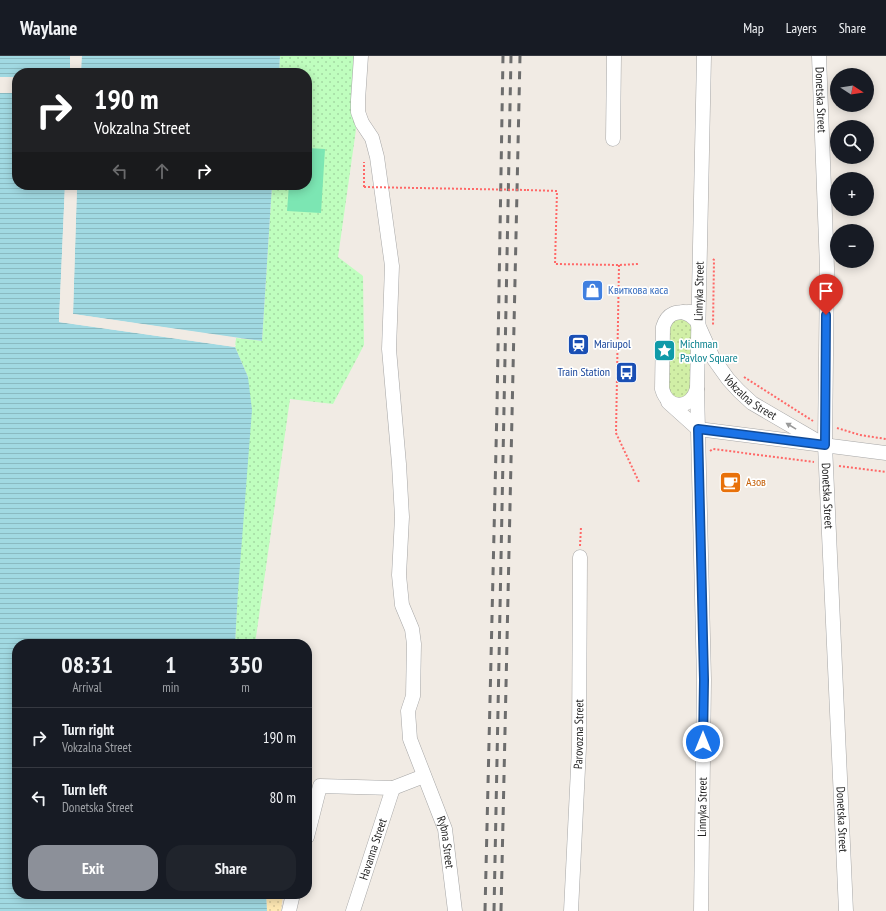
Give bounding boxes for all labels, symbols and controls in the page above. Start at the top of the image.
text: Waylane [20,16,77,40]
text: Map [743,19,764,37]
text: Layers [786,19,817,37]
text: Share [839,19,866,37]
street label: Donetska Street [812,67,830,134]
north arrow [830,68,874,112]
map controls [830,68,874,268]
text: 190 m [94,80,158,117]
icon: right [28,84,80,136]
text: Vokzalna Street [94,116,190,139]
button: search [830,120,874,164]
icon: left [109,160,131,182]
icon: ahead [151,160,173,182]
icon: right [193,160,215,182]
button: + [830,172,874,216]
button: − [830,224,874,268]
street label: Linnyka Street [690,260,707,321]
pin [809,274,843,315]
shop icon: Квиткова каса [579,277,605,303]
icon: arrive [815,280,837,302]
place label: Квиткова каса [608,282,668,297]
station icon: Mariupol [566,331,592,357]
place label: Mariupol [594,336,631,351]
place label: Michman Pavlov Square [680,336,738,365]
place icon: Michman Pavlov Square [652,338,678,364]
bus stop icon: Train Station [613,359,639,385]
place label: Train Station [558,364,610,379]
street label: Vokzalna Street [720,371,780,423]
one-way arrow [785,422,797,429]
street label: Donetska Street [819,462,837,530]
cafe icon: Азов [717,469,743,495]
place label: Азов [746,474,766,489]
text: 08:31 [61,649,113,680]
text: 1 [165,649,176,680]
text: 350 [228,649,263,680]
text: Arrival [72,679,102,696]
text: min [162,679,179,696]
text: m [241,679,250,696]
street label: Parovozna Street [570,699,586,769]
text: Turn right [62,720,114,739]
position arrow [682,721,724,763]
icon: right [28,727,50,749]
text: 190 m [263,728,296,747]
text: Vokzalna Street [62,739,132,756]
street label: Linnyka Street [694,776,710,837]
text: Turn left [62,780,107,799]
street label: Donetska Street [833,786,851,853]
icon: left [28,787,50,809]
text: 80 m [270,788,296,807]
text: Donetska Street [62,799,133,816]
street label: Rybna Street [434,814,458,870]
street label: Havanna Street [356,816,390,882]
button: Exit [28,845,158,891]
button: Share [166,845,296,891]

